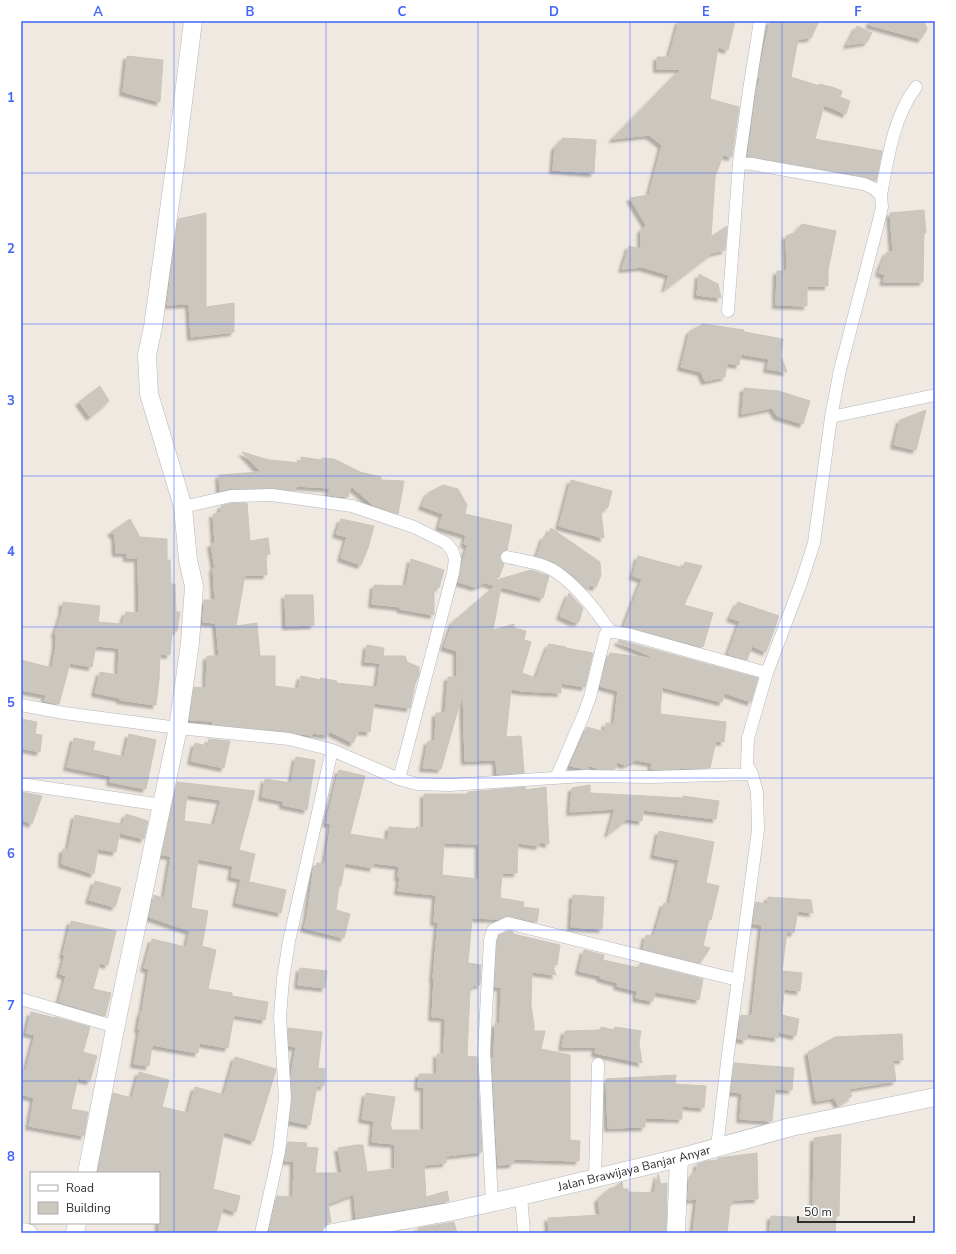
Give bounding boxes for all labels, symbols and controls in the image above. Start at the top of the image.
text: A [93,3,103,21]
text: B [246,3,255,21]
text: C [398,3,407,21]
text: D [549,3,559,21]
text: E [702,3,710,21]
text: F [854,3,862,21]
text: 1 [7,89,15,107]
text: 2 [7,240,15,258]
text: 3 [7,392,15,410]
text: 4 [7,543,15,561]
text: 5 [7,694,15,712]
text: 6 [7,845,15,863]
text: 7 [7,997,15,1015]
street label: Jalan Brawijaya Banjar Anyar [555,1142,713,1195]
text: 8 [7,1148,15,1166]
legend [30,1172,160,1224]
text: Road [66,1180,94,1196]
scale bar [798,1198,914,1224]
text: Building [66,1200,111,1216]
text: 50 m [804,1204,832,1220]

